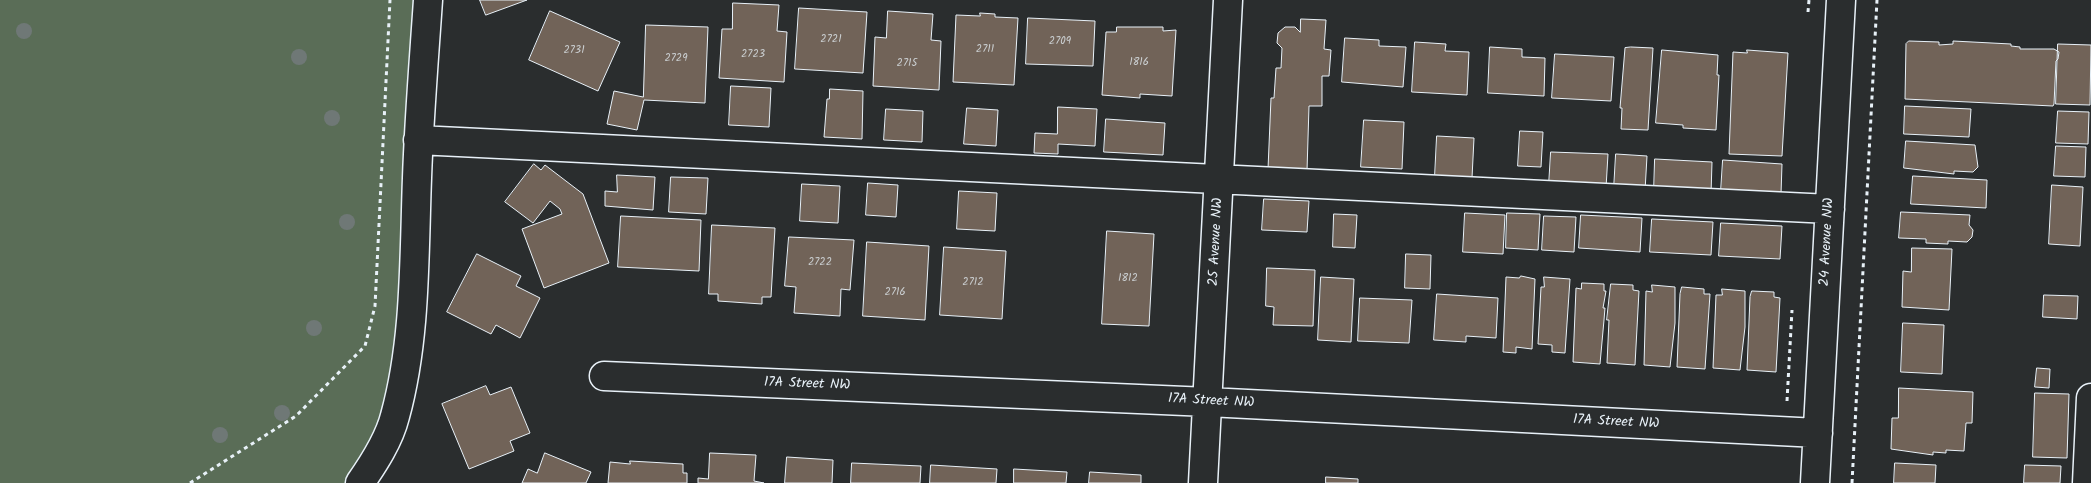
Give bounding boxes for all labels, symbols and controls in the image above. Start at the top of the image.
house number: 2721 [820,33,842,47]
house number: 2709 [1049,35,1071,49]
house number: 2711 [976,43,994,57]
house number: 2731 [563,44,585,58]
house number: 2723 [741,48,765,62]
house number: 2729 [664,52,688,66]
house number: 1816 [1129,56,1149,70]
house number: 2715 [897,57,917,71]
street label: 25 Avenue NW [1206,197,1228,287]
street label: 24 Avenue NW [1817,197,1839,287]
house number: 2722 [808,256,832,270]
house number: 1812 [1118,272,1138,286]
house number: 2712 [962,276,984,290]
house number: 2716 [884,286,906,300]
street label: 17A Street NW [763,375,851,395]
street label: 17A Street NW [1167,391,1255,413]
street label: 17A Street NW [1572,412,1660,434]

